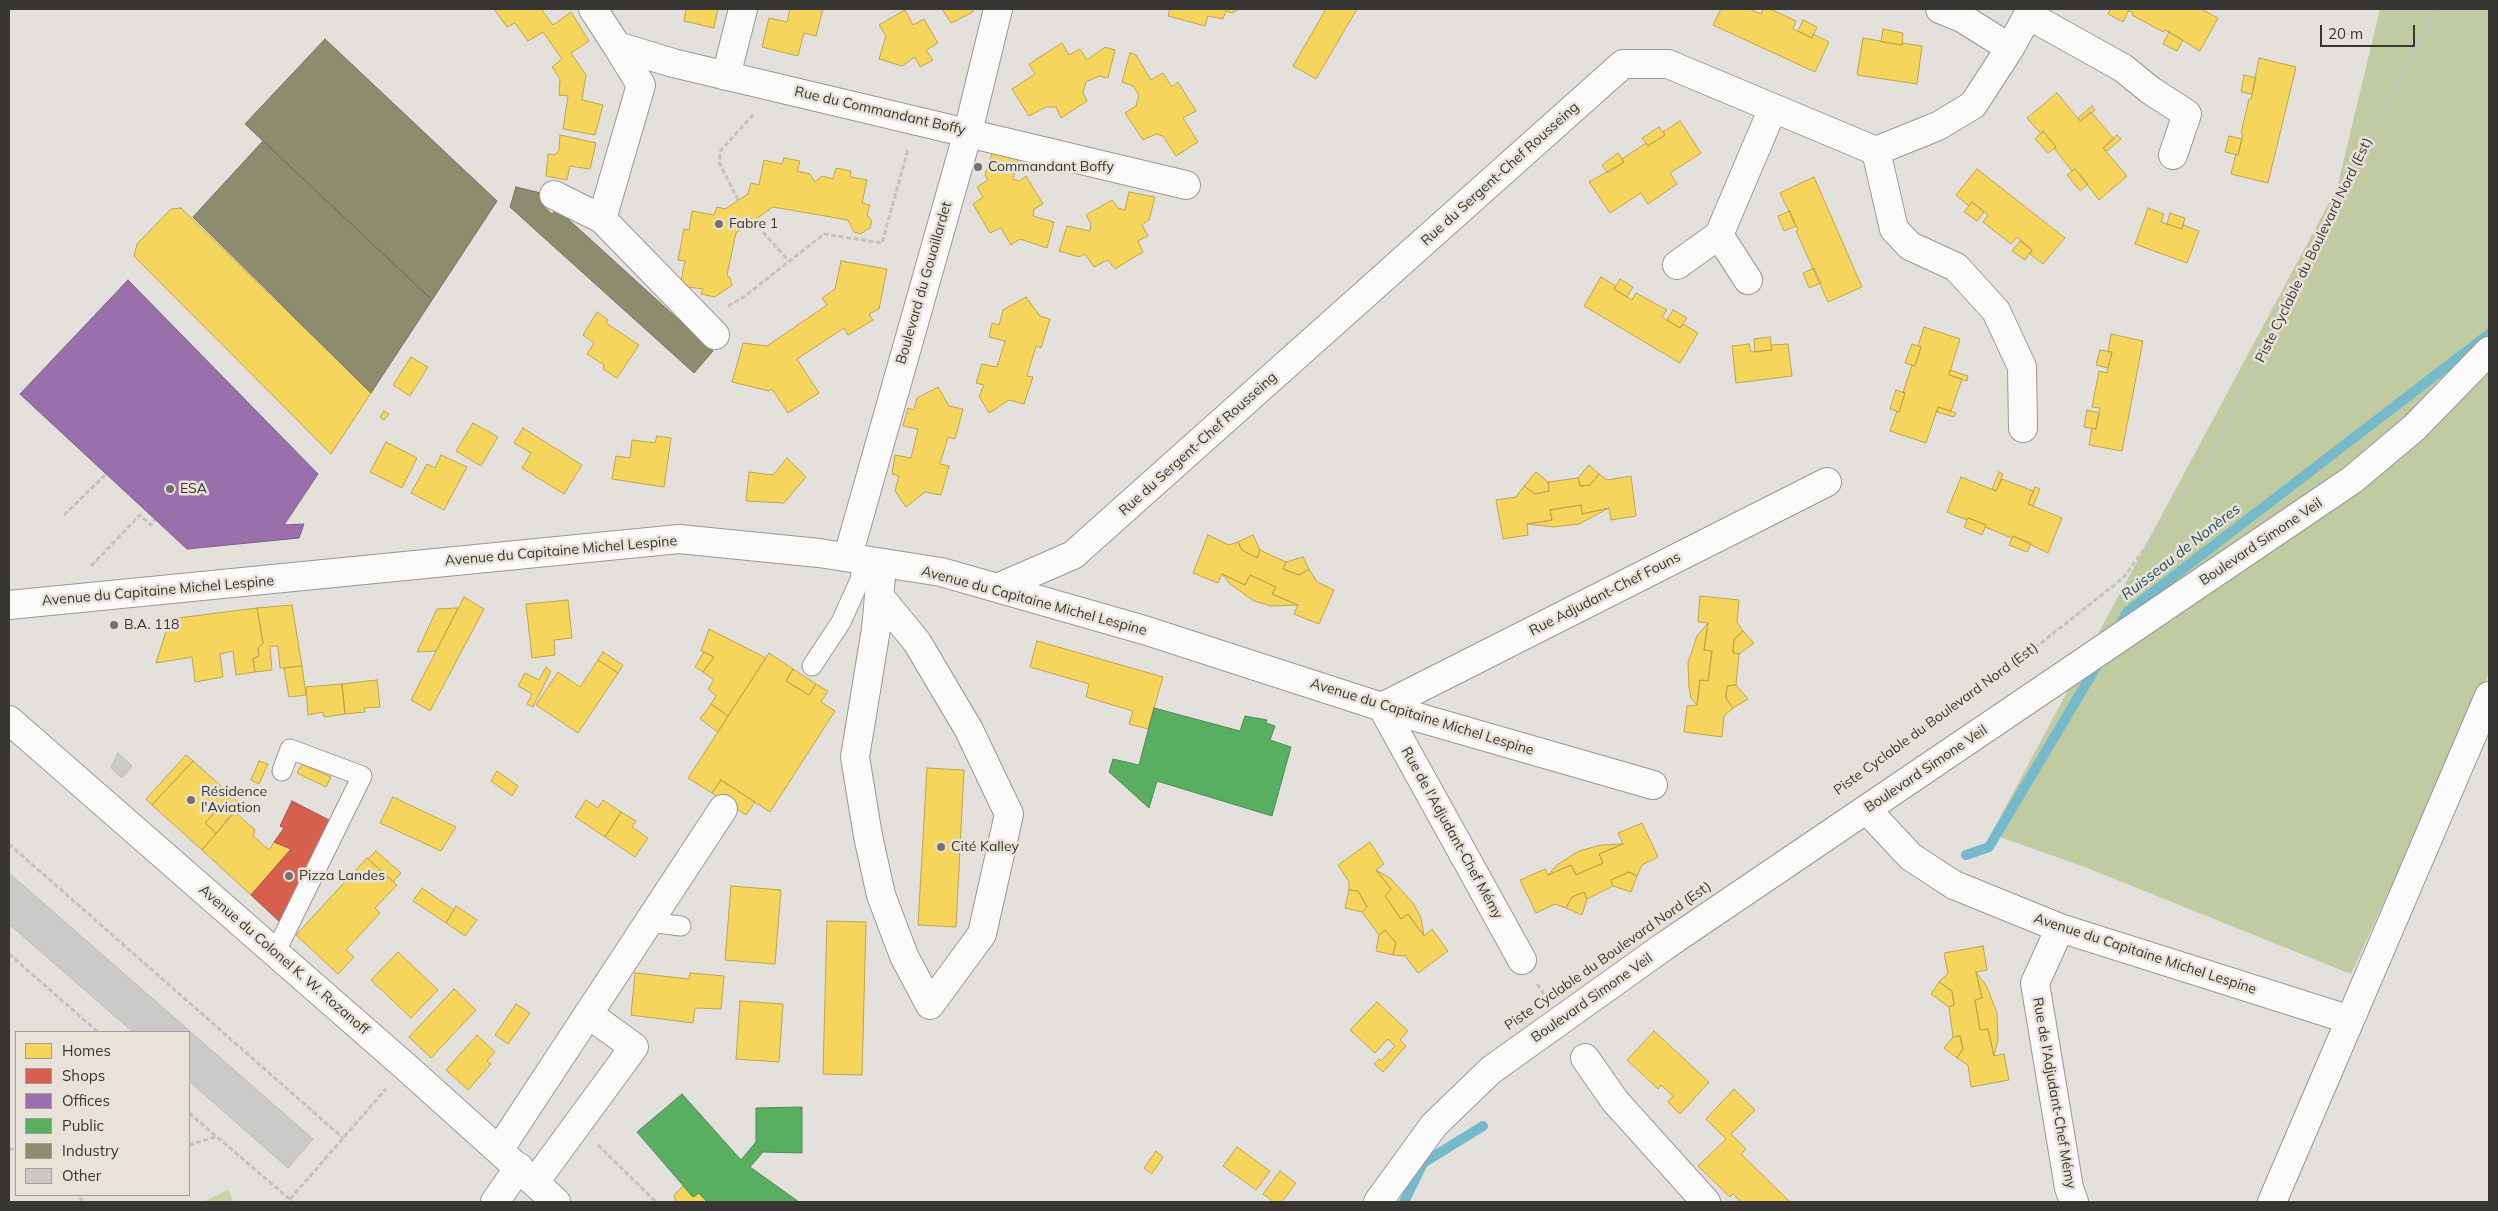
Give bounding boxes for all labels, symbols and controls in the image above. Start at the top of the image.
scale bar [2323,15,2418,47]
text: 20 m [2328,24,2363,43]
street label: Rue du Commandant Boffy [793,83,967,139]
street label: Rue du Sergent-Chef Rousseing [1418,99,1582,249]
street label: Piste Cyclable du Boulevard Nord (Est) [2252,135,2376,365]
place label: Commandant Boffy [988,159,1114,175]
marker: Commandant Boffy [972,161,984,173]
street label: Boulevard du Gouaillardet [893,200,955,366]
place label: Fabre 1 [729,216,778,232]
marker: Fabre 1 [713,218,725,230]
street label: Rue du Sergent-Chef Rousseing [1116,369,1280,519]
place label: ESA [180,481,207,497]
marker: ESA [164,483,176,495]
street label: Boulevard Simone Veil [2197,495,2325,589]
water label: Ruisseau de Nonères [2118,500,2244,604]
street label: Avenue du Capitaine Michel Lespine [444,532,678,570]
street label: Rue Adjudant-Chef Founs [1527,549,1683,639]
street label: Avenue du Capitaine Michel Lespine [919,563,1149,639]
street label: Avenue du Capitaine Michel Lespine [41,572,275,610]
place label: B.A. 118 [124,617,179,633]
marker: B.A. 118 [108,619,120,631]
street label: Piste Cyclable du Boulevard Nord (Est) [1831,639,2041,799]
street label: Avenue du Capitaine Michel Lespine [1308,675,1536,759]
street label: Boulevard Simone Veil [1862,722,1990,816]
street label: Rue de l'Adjudant-Chef Mémy [1398,744,1506,922]
place label: Résidence l'Aviation [201,784,267,816]
marker: Résidence l'Aviation [185,794,197,806]
place label: Cité Kalley [951,839,1019,855]
marker: Cité Kalley [935,841,947,853]
place label: Pizza Landes [299,868,385,884]
marker: Pizza Landes [283,870,295,882]
street label: Piste Cyclable du Boulevard Nord (Est) [1501,878,1715,1034]
street label: Avenue du Colonel K. W. Rozanoff [196,882,372,1038]
street label: Avenue du Capitaine Michel Lespine [2032,910,2258,998]
street label: Boulevard Simone Veil [1528,950,1656,1046]
street label: Rue de l'Adjudant-Chef Mémy [2029,996,2079,1190]
legend [15,1031,190,1196]
text: Homes [62,1041,111,1060]
text: Shops [62,1066,105,1085]
text: Offices [62,1091,110,1110]
text: Public [62,1116,104,1135]
text: Industry [62,1141,119,1160]
text: Other [62,1166,101,1185]

